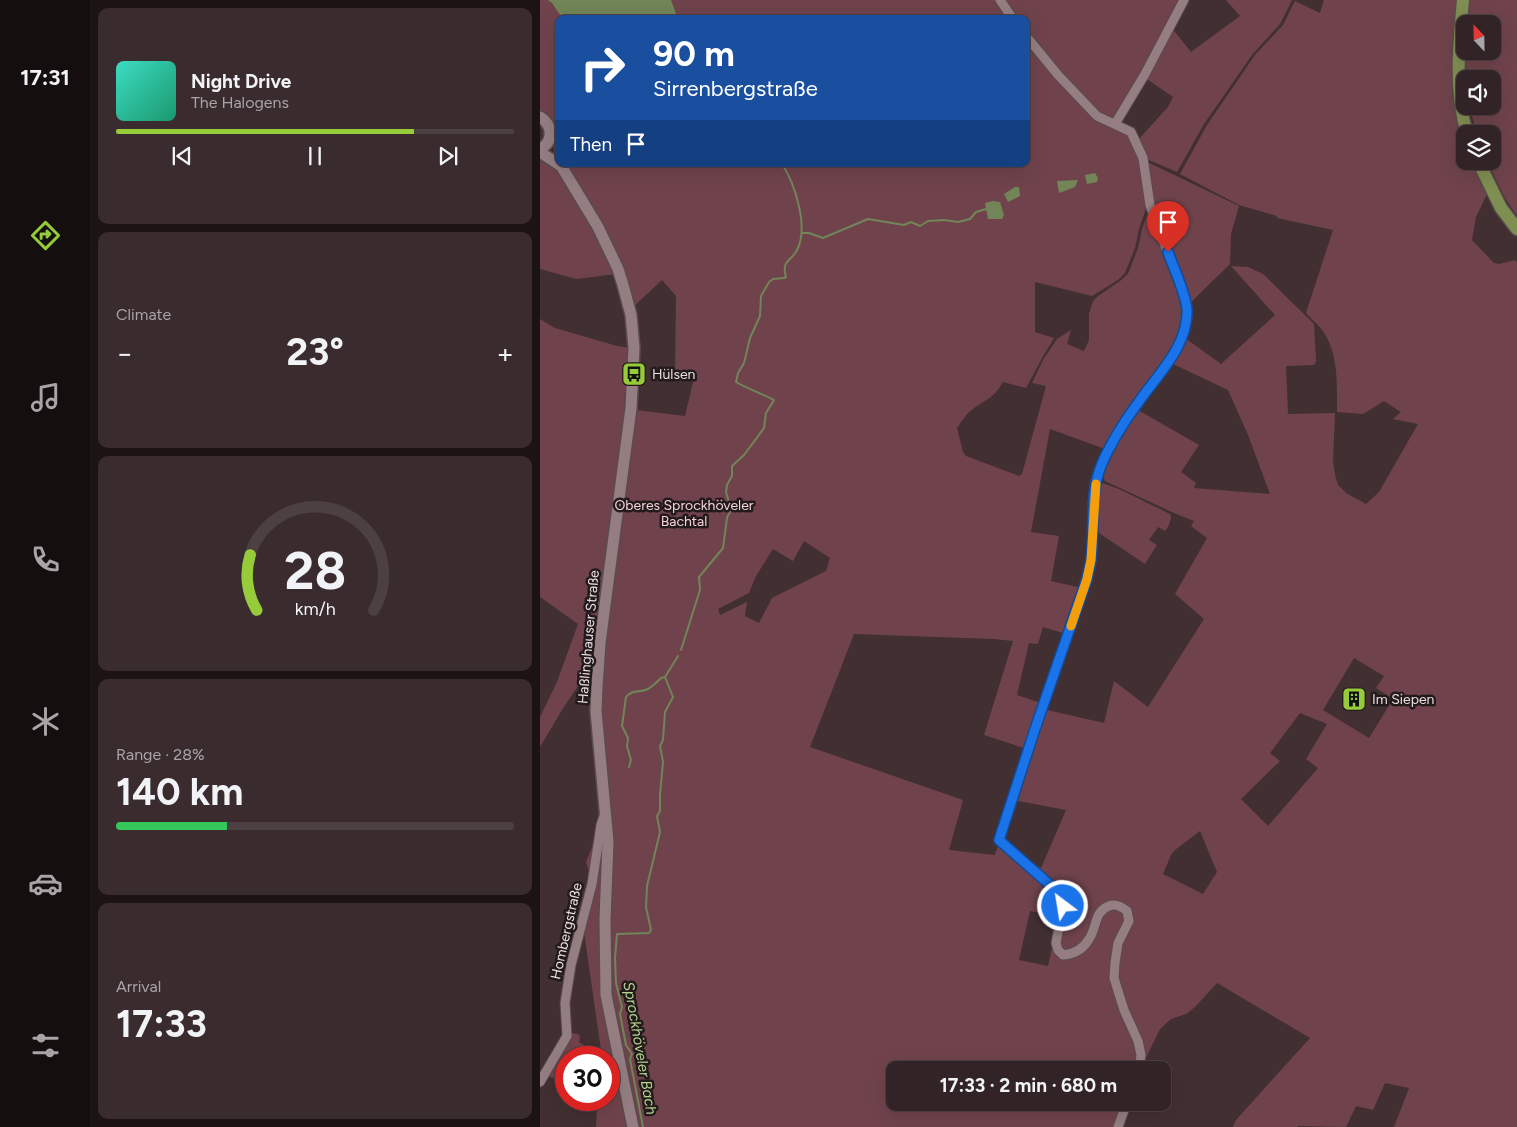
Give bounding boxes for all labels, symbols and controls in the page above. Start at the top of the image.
north arrow [1456,15,1501,60]
map controls [1456,15,1501,170]
text: 90 m [653,33,735,75]
icon: right [570,35,635,100]
text: 17:31 [20,64,70,91]
text: Night Drive [191,70,291,93]
button: sound [1456,70,1501,115]
text: Sirrenbergstraße [653,75,818,102]
text: The Halogens [191,93,289,112]
button: layers [1456,125,1501,170]
icon: arrive [622,130,650,158]
text: Then [570,133,612,156]
icon: previous [168,142,196,170]
icon: pause [301,142,329,170]
icon: next [434,142,462,170]
pin [1147,201,1189,252]
icon: arrive [1154,208,1182,236]
icon: directions [28,218,63,253]
text: Climate [116,305,171,324]
text: 23° [286,329,344,375]
text: − [116,336,133,370]
text: + [497,336,514,370]
bus stop icon: Hülsen [621,361,647,387]
place label: Hülsen [652,366,696,383]
icon: music [28,380,63,415]
park label: Oberes Sprockhöveler Bachtal [614,497,754,530]
text: 28 [284,540,346,602]
icon: phone [28,542,63,577]
street label: Haßlinghauser Straße [574,569,603,705]
text: km/h [295,598,335,619]
building icon: Im Siepen [1341,686,1367,712]
place label: Im Siepen [1372,691,1435,708]
icon: climate [28,704,63,739]
text: Range · 28% [116,745,205,764]
text: 140 km [116,769,243,815]
icon: car [28,866,63,901]
position arrow [1036,879,1088,931]
street label: Hombergstraße [547,881,586,981]
text: Arrival [116,977,161,996]
water label: Sprockhöveler Bach [619,980,661,1116]
text: 17:33 [116,1001,207,1047]
icon: filters [28,1028,63,1063]
speed limit sign: 30 [555,1046,620,1111]
text: 17:33 · 2 min · 680 m [940,1074,1117,1097]

